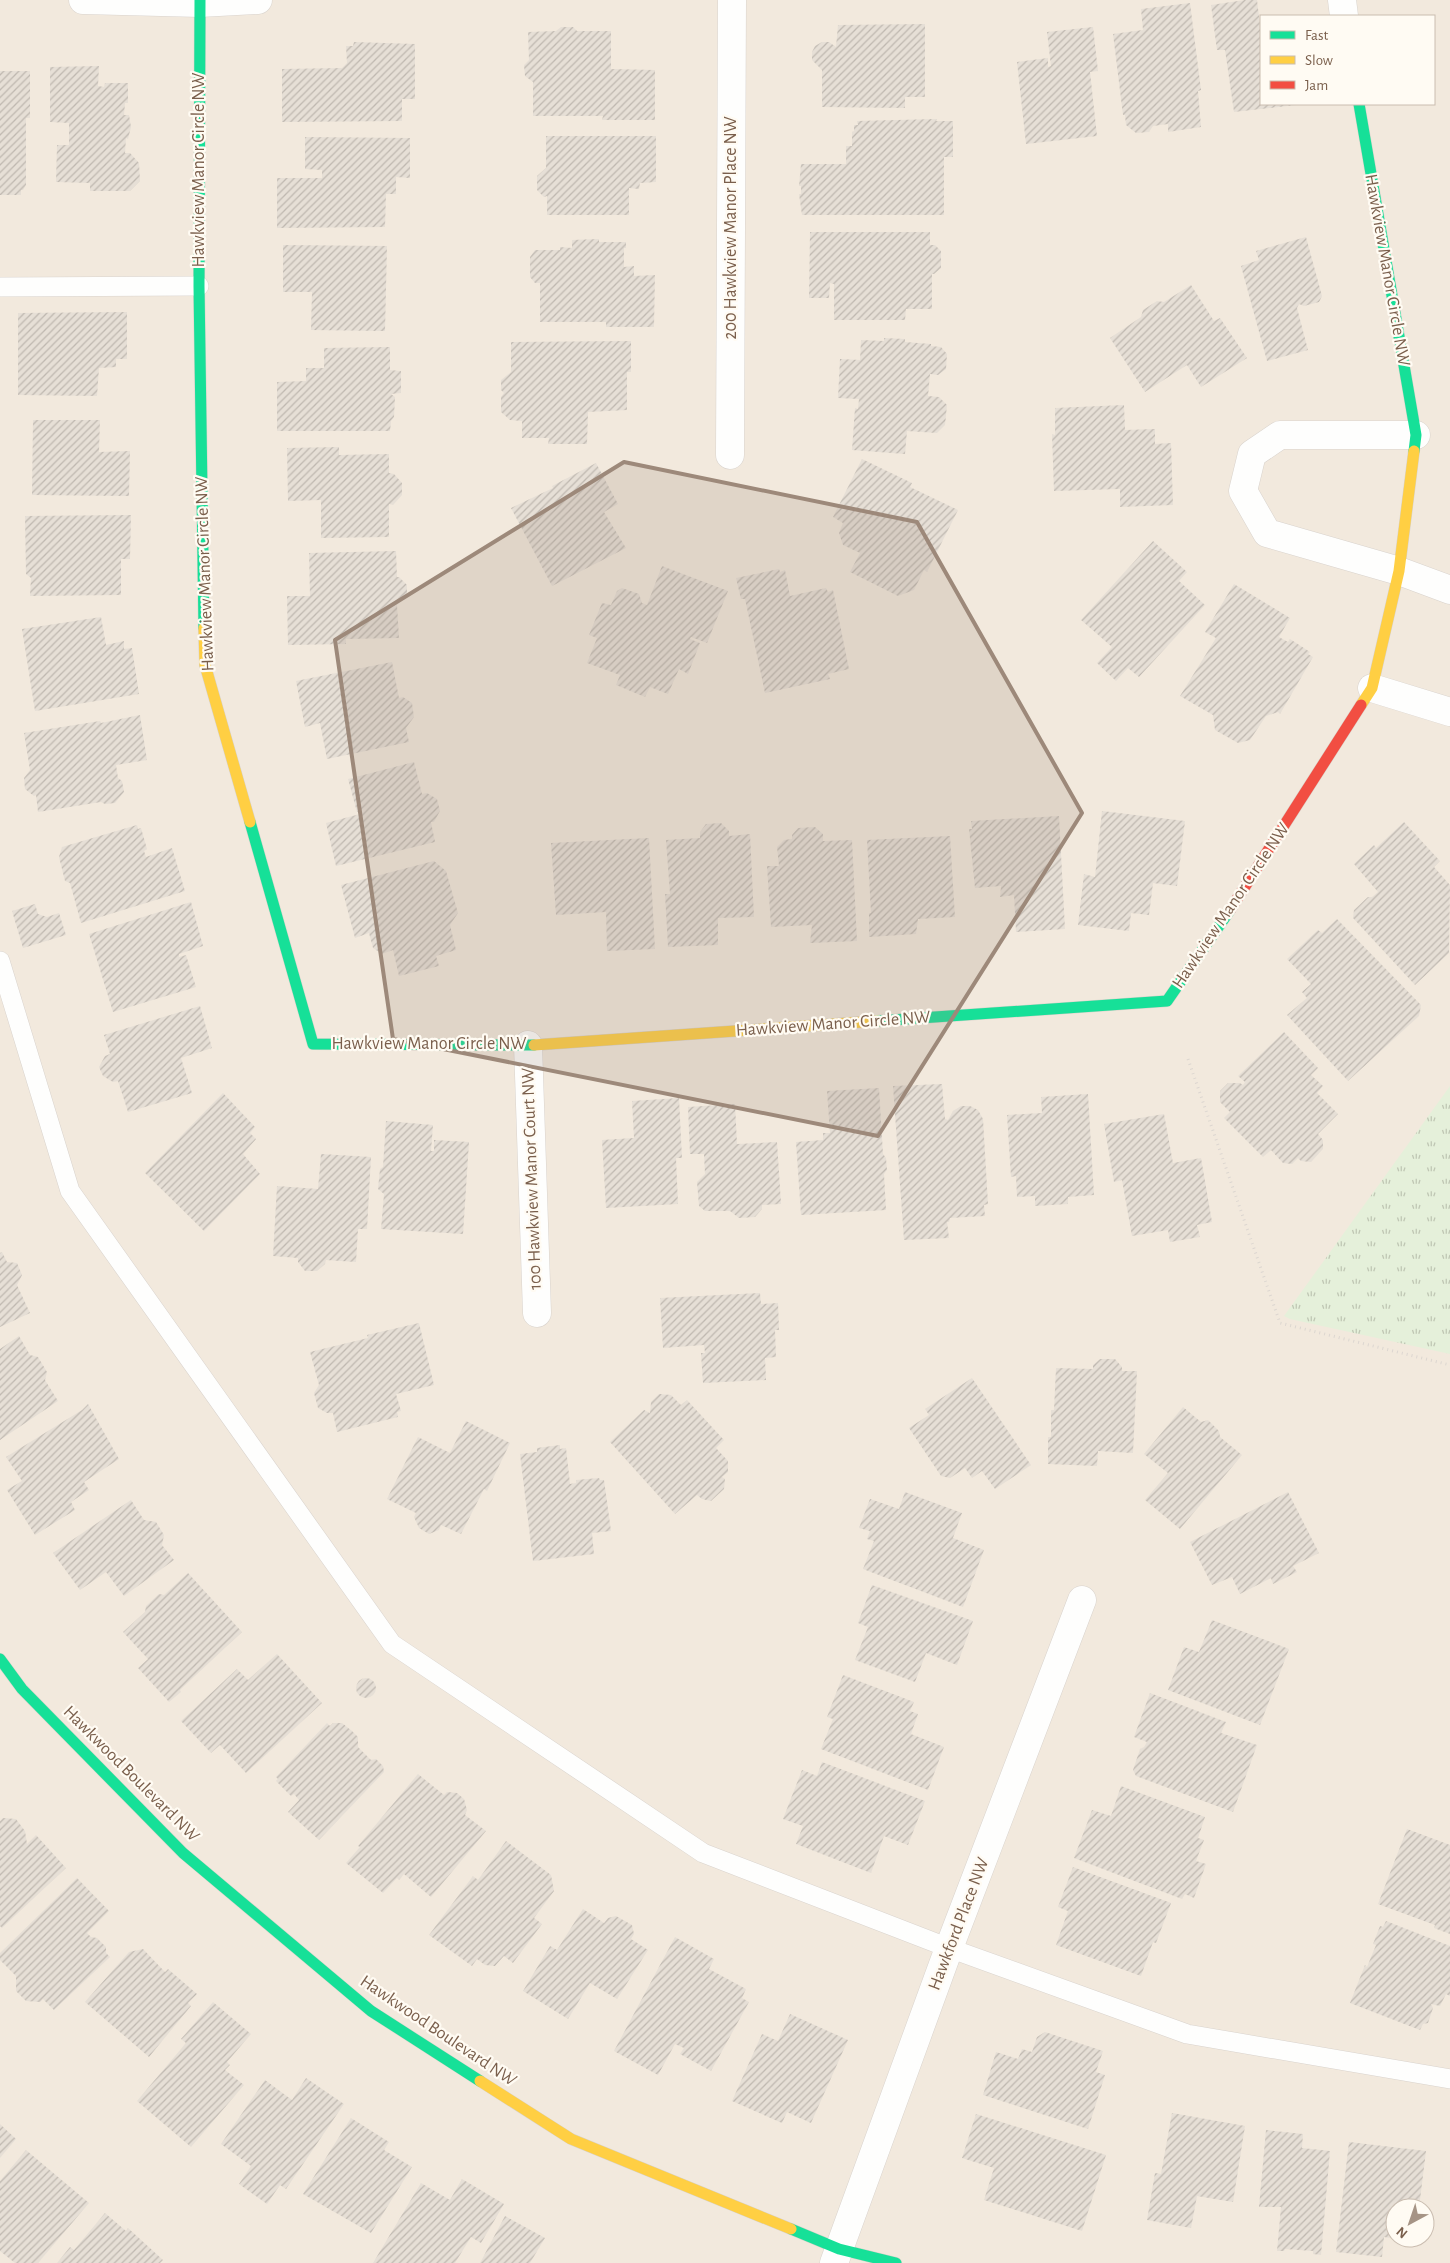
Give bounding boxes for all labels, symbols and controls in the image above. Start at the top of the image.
legend [1260,15,1435,105]
text: Fast [1305,28,1329,43]
text: Slow [1305,53,1333,68]
street label: Hawkview Manor Circle NW [190,73,208,267]
text: Jam [1305,78,1328,93]
street label: 200 Hawkview Manor Place NW [722,116,740,340]
street label: Hawkview Manor Circle NW [1361,172,1413,368]
street label: Hawkview Manor Circle NW [193,476,217,672]
street label: Hawkview Manor Circle NW [1169,820,1293,992]
street label: Hawkview Manor Circle NW [735,1008,931,1040]
street label: Hawkview Manor Circle NW [332,1035,526,1053]
street label: 100 Hawkview Manor Court NW [519,1068,545,1290]
street label: Hawkwood Boulevard NW [60,1703,202,1845]
street label: Hawkford Place NW [925,1855,993,1993]
street label: Hawkwood Boulevard NW [357,1972,519,2090]
north arrow [1385,2198,1435,2248]
text: N [1394,2224,1411,2241]

